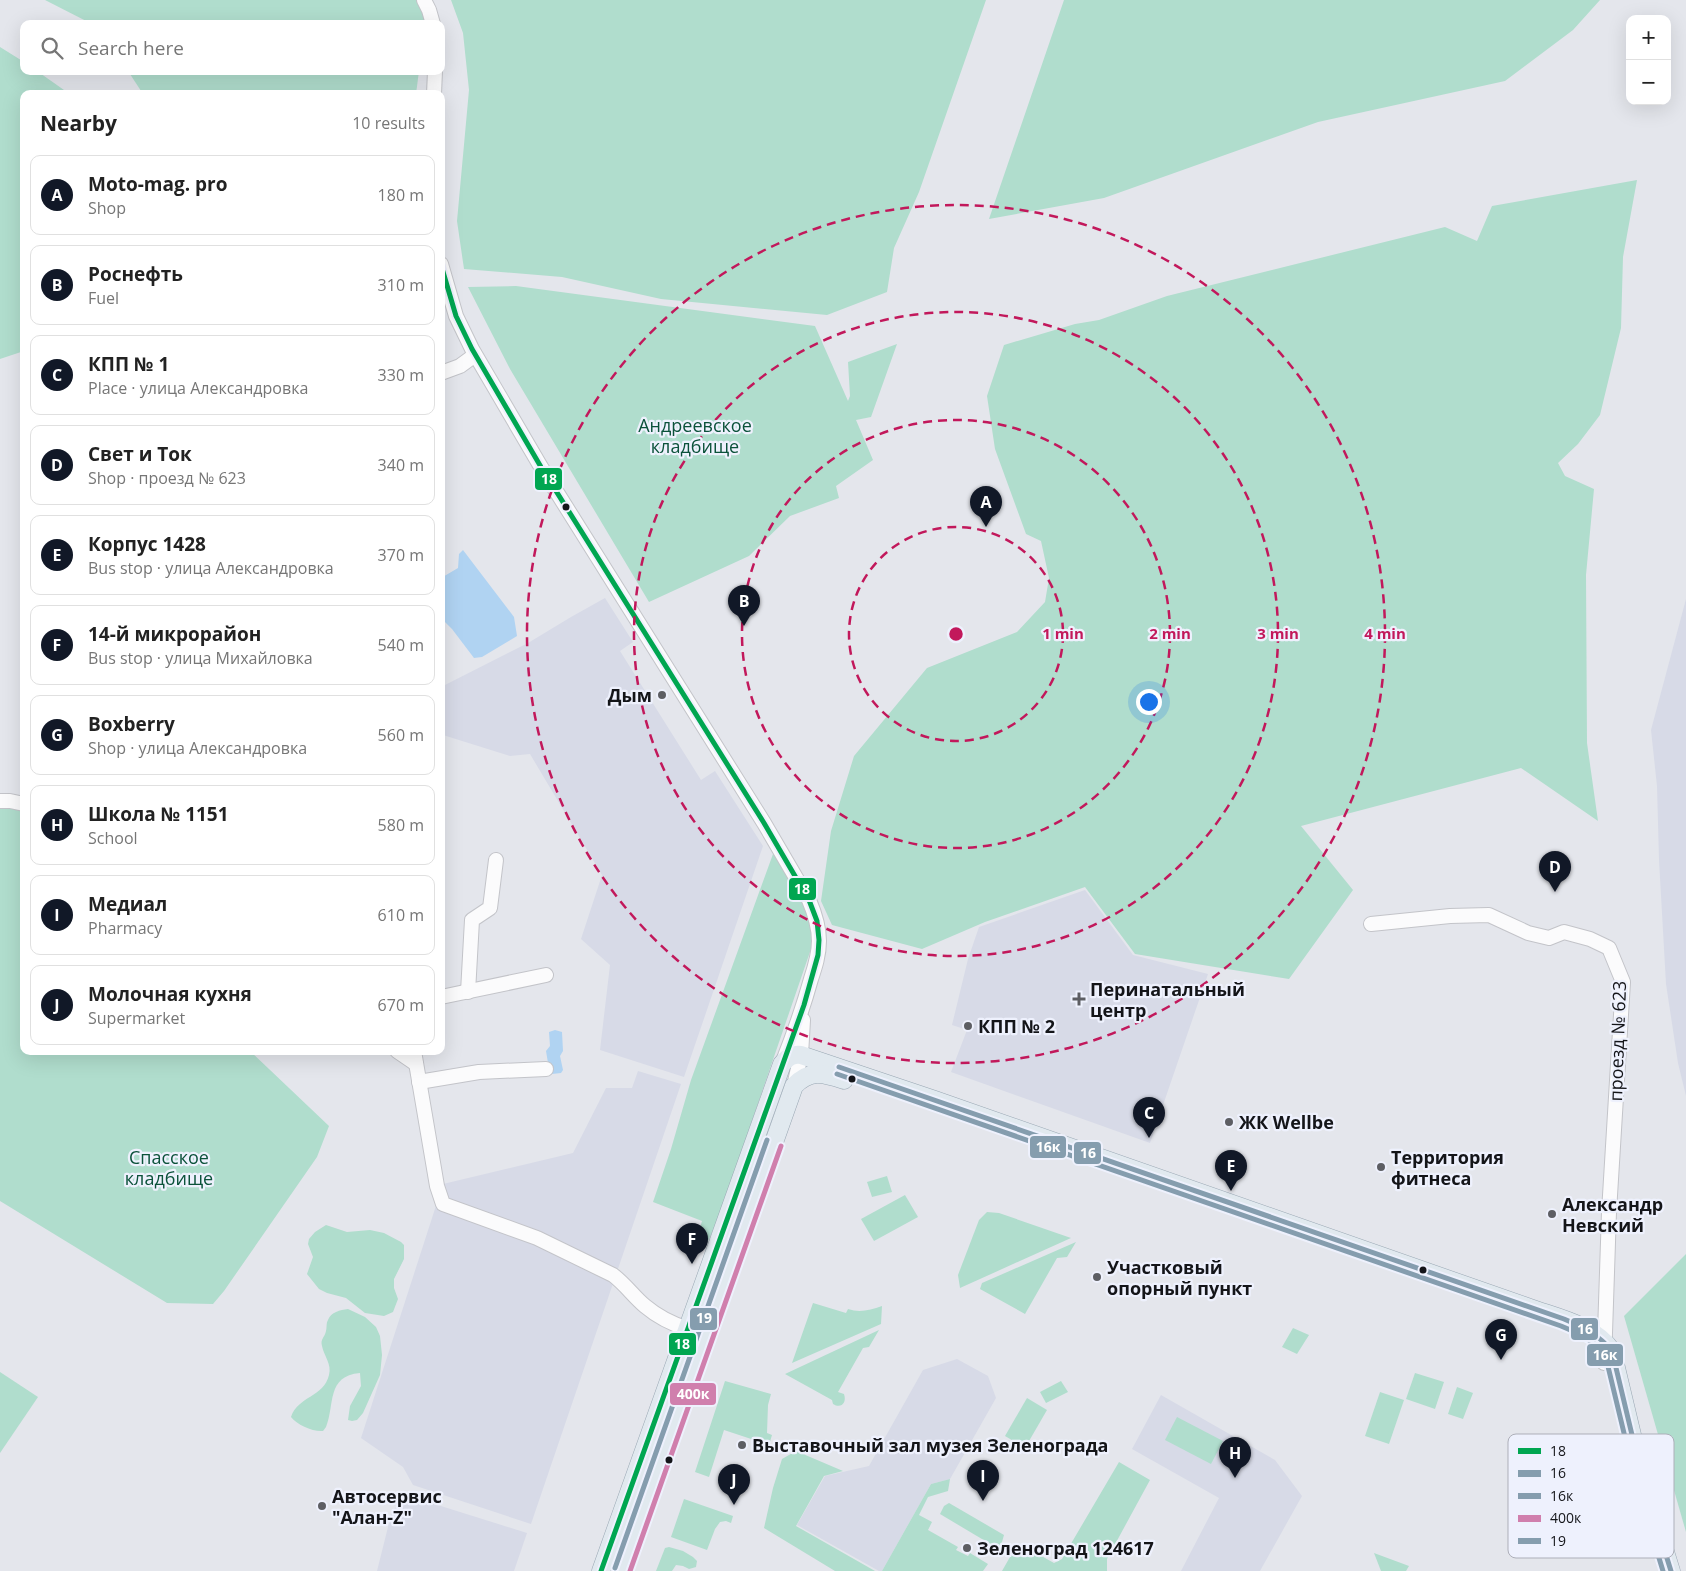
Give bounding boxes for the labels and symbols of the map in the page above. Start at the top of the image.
park label: Андреевское кладбище [638,413,752,458]
line badge: 18 [534,467,563,491]
text: 18 [541,469,557,488]
pin: A [970,486,1002,527]
unlabelled marker [561,502,571,512]
pin: B [728,585,760,626]
text: 1 min [1042,623,1084,643]
text: 2 min [1149,623,1191,643]
text: 3 min [1257,623,1299,643]
text: 4 min [1364,623,1406,643]
centre of rings [947,625,965,643]
place label: Дым [608,683,652,707]
marker: Дым [656,689,668,701]
your location [1136,689,1162,715]
pin: D [1539,851,1571,892]
line badge: 18 [788,877,817,901]
text: 18 [794,879,810,898]
place label: Перинатальный центр [1090,977,1245,1022]
street label: проезд № 623 [1603,980,1631,1102]
marker: Перинатальный центр [1072,992,1086,1006]
place label: КПП № 2 [978,1014,1055,1038]
marker: КПП № 2 [962,1020,974,1032]
unlabelled marker [847,1074,857,1084]
pin: C [1133,1097,1165,1138]
place label: ЖК Wellbe [1239,1110,1334,1134]
marker: ЖК Wellbe [1223,1116,1235,1128]
line badge: 16к [1029,1135,1067,1159]
text: 16к [1036,1137,1061,1156]
line badge: 16 [1073,1141,1102,1165]
text: 16 [1080,1143,1096,1162]
park label: Спасское кладбище [125,1145,213,1190]
place label: Территория фитнеса [1391,1145,1504,1190]
pin: E [1215,1150,1247,1191]
marker: Территория фитнеса [1375,1161,1387,1173]
place label: Александр Невский [1562,1192,1663,1237]
marker: Александр Невский [1546,1208,1558,1220]
pin: F [676,1223,708,1264]
place label: Участковый опорный пункт [1107,1255,1252,1300]
unlabelled marker [1418,1265,1428,1275]
marker: Участковый опорный пункт [1091,1271,1103,1283]
line badge: 19 [689,1307,718,1331]
text: 19 [696,1308,712,1327]
line badge: 16 [1570,1317,1599,1341]
pin: G [1485,1319,1517,1360]
text: 16 [1577,1319,1593,1338]
line badge: 18 [668,1332,697,1356]
text: 18 [674,1334,690,1353]
line badge: 16к [1586,1343,1624,1367]
text: 16к [1593,1345,1618,1364]
line badge: 400к [669,1382,717,1406]
text: 400к [677,1384,710,1403]
place label: Выставочный зал музея Зеленограда [752,1433,1108,1457]
legend [1508,1434,1674,1558]
pin: H [1219,1437,1251,1478]
marker: Выставочный зал музея Зеленограда [736,1439,748,1451]
text: 18 [1550,1441,1566,1460]
unlabelled marker [664,1455,674,1465]
pin: I [967,1460,999,1501]
text: 16 [1550,1463,1566,1482]
pin: J [718,1464,750,1505]
place label: Автосервис "Алан-Z" [332,1484,442,1529]
text: 16к [1550,1486,1574,1505]
marker: Автосервис "Алан-Z" [316,1500,328,1512]
text: 400к [1550,1508,1582,1527]
text: 19 [1550,1531,1566,1550]
place label: Зеленоград 124617 [977,1536,1154,1560]
marker: Зеленоград 124617 [961,1542,973,1554]

